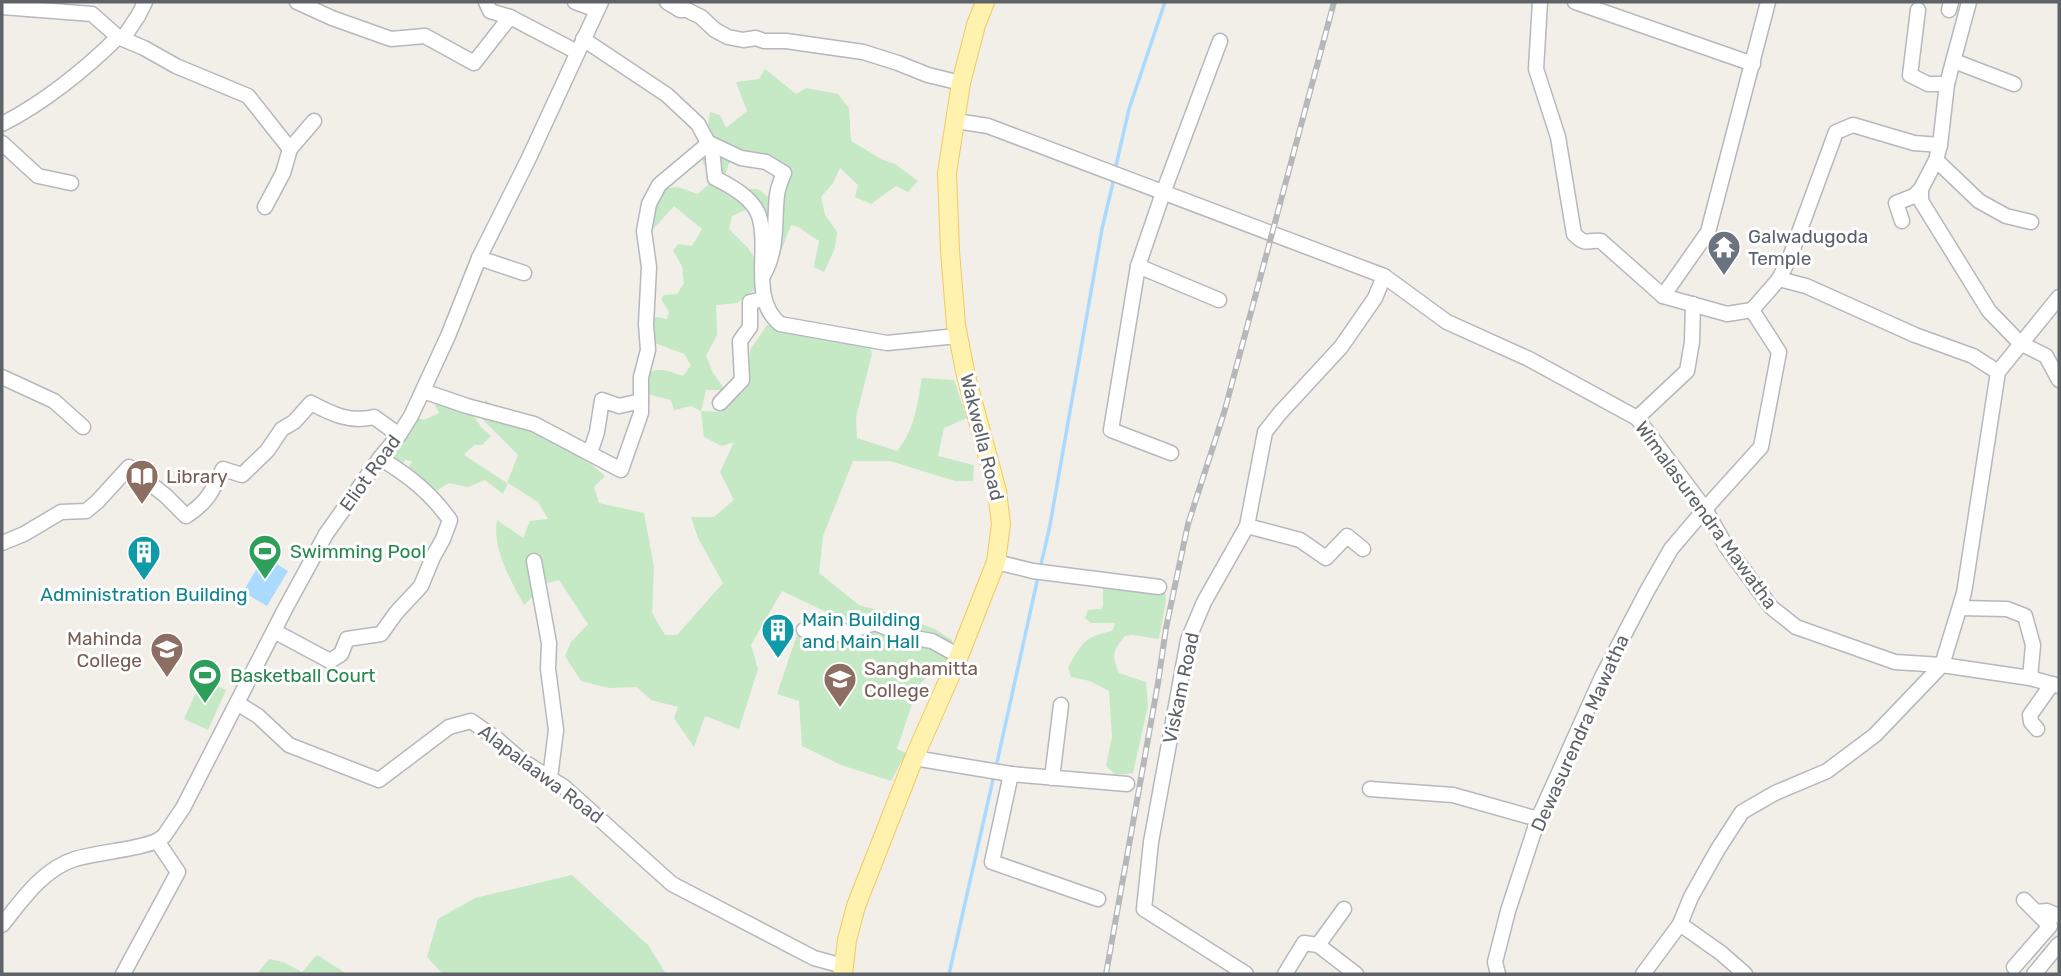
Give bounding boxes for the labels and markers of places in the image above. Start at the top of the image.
place label: Galwadugoda Temple [1748,225,1868,270]
temple icon: Galwadugoda Temple [1705,228,1743,277]
library icon: Library [123,457,161,506]
place label: Library [166,465,228,488]
sports icon: Swimming Pool [246,532,284,581]
building icon: Administration Building [125,533,163,582]
place label: Swimming Pool [290,540,426,563]
place label: Administration Building [40,583,248,606]
place label: Main Building and Main Hall [802,608,920,653]
building icon: Main Building and Main Hall [759,611,797,660]
place label: Mahinda College [67,627,142,672]
school or university icon: Mahinda College [148,630,186,679]
sports icon: Basketball Court [186,656,224,705]
place label: Sanghamitta College [864,657,978,702]
school or university icon: Sanghamitta College [821,660,859,709]
place label: Basketball Court [230,664,376,687]

